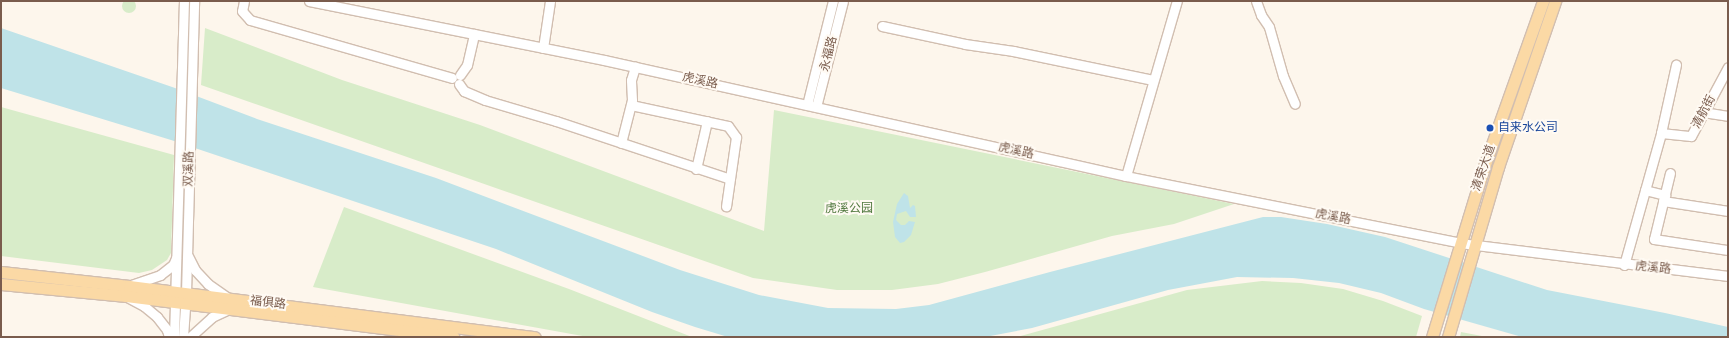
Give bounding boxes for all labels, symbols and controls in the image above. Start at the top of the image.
street label: 永福路 [818,35,840,73]
street label: 虎溪路 [681,70,719,92]
street label: 清航街 [1689,93,1719,131]
place label: 自来水公司 [1498,121,1558,135]
marker: 自来水公司 [1485,123,1495,133]
street label: 虎溪路 [997,140,1035,162]
street label: 清荣大道 [1469,143,1499,193]
street label: 双溪路 [181,151,197,187]
park label: 虎溪公园 [825,202,873,216]
street label: 虎溪路 [1314,206,1352,228]
street label: 虎溪路 [1634,259,1672,277]
street label: 福俱路 [249,294,287,312]

